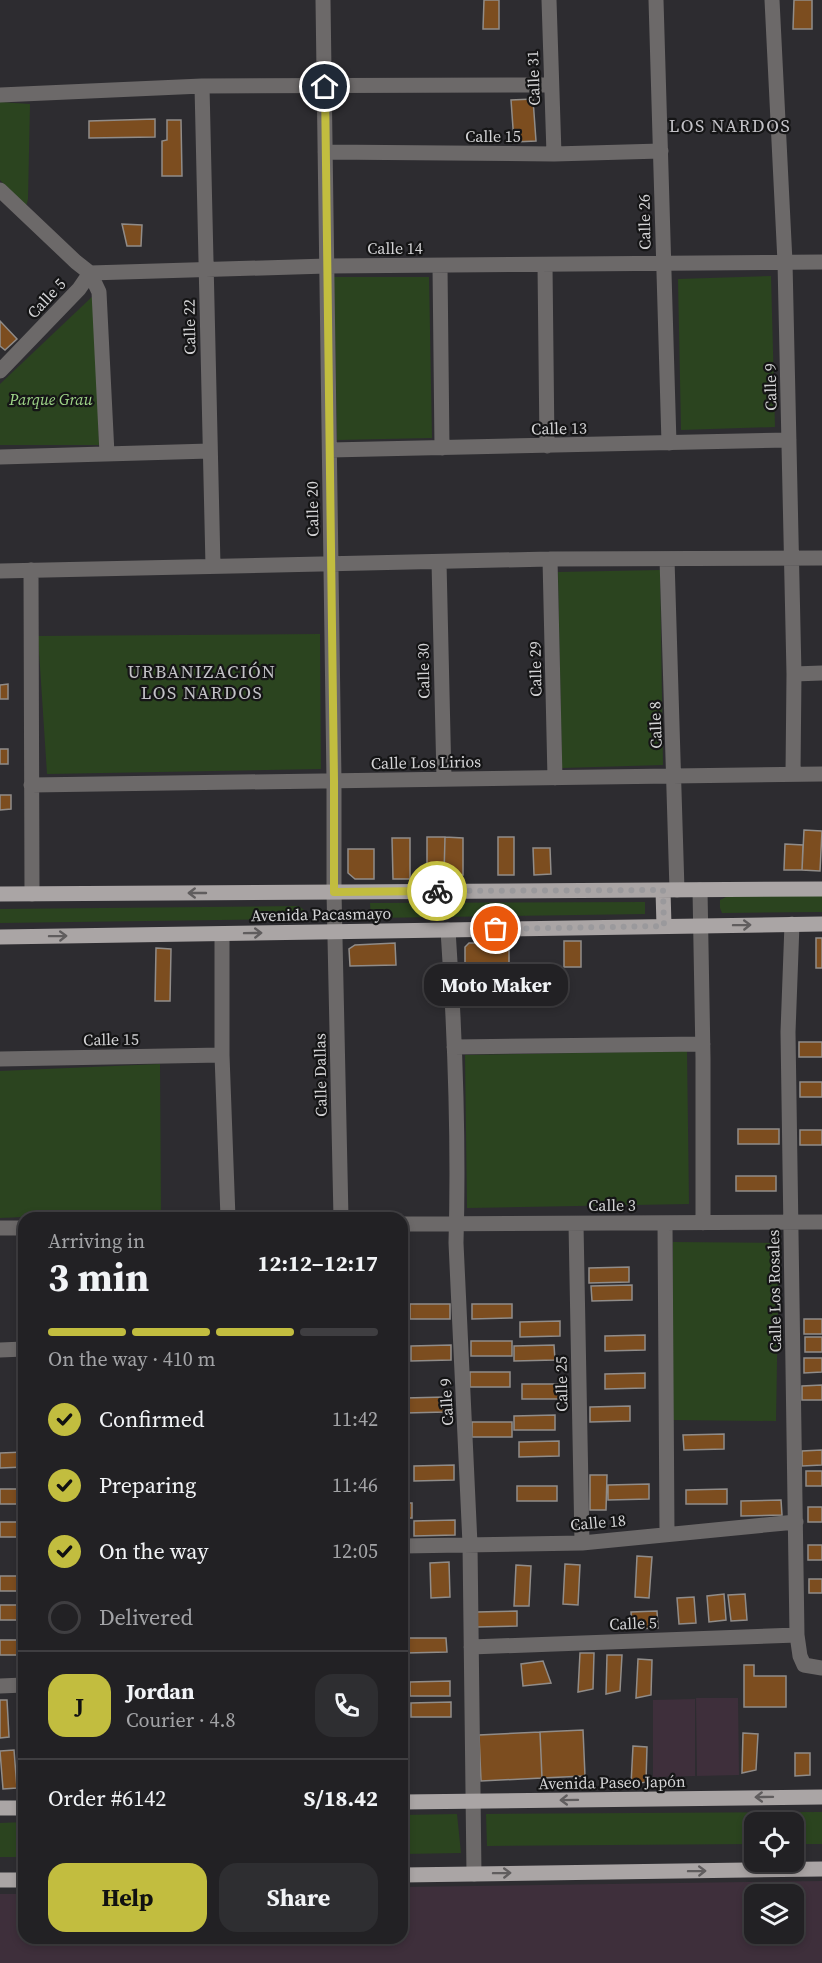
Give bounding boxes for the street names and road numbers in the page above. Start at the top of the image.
street label: Calle 31 [521,50,545,106]
street label: Calle 15 [465,125,521,147]
street label: Calle 26 [633,194,655,250]
street label: Calle 14 [367,237,423,259]
street label: Calle 5 [22,273,70,323]
street label: Calle 22 [178,299,200,355]
street label: Calle 9 [759,363,781,411]
street label: Calle 13 [531,417,587,439]
street label: Calle 20 [301,481,323,537]
street label: Calle 29 [524,641,546,697]
street label: Calle 30 [412,643,434,699]
street label: Calle 8 [643,701,667,749]
street label: Calle Los Lirios [371,750,481,774]
street label: Avenida Pacasmayo [251,902,392,926]
street label: Calle 15 [83,1028,139,1050]
street label: Calle Dallas [308,1033,332,1117]
street label: Calle 3 [588,1194,636,1216]
street label: Calle Los Rosales [762,1229,786,1353]
street label: Calle 25 [550,1356,572,1412]
street label: Calle 9 [434,1378,458,1426]
street label: Calle 18 [569,1509,627,1535]
street label: Calle 5 [609,1611,657,1635]
street label: Avenida Paseo Japón [538,1770,686,1794]

